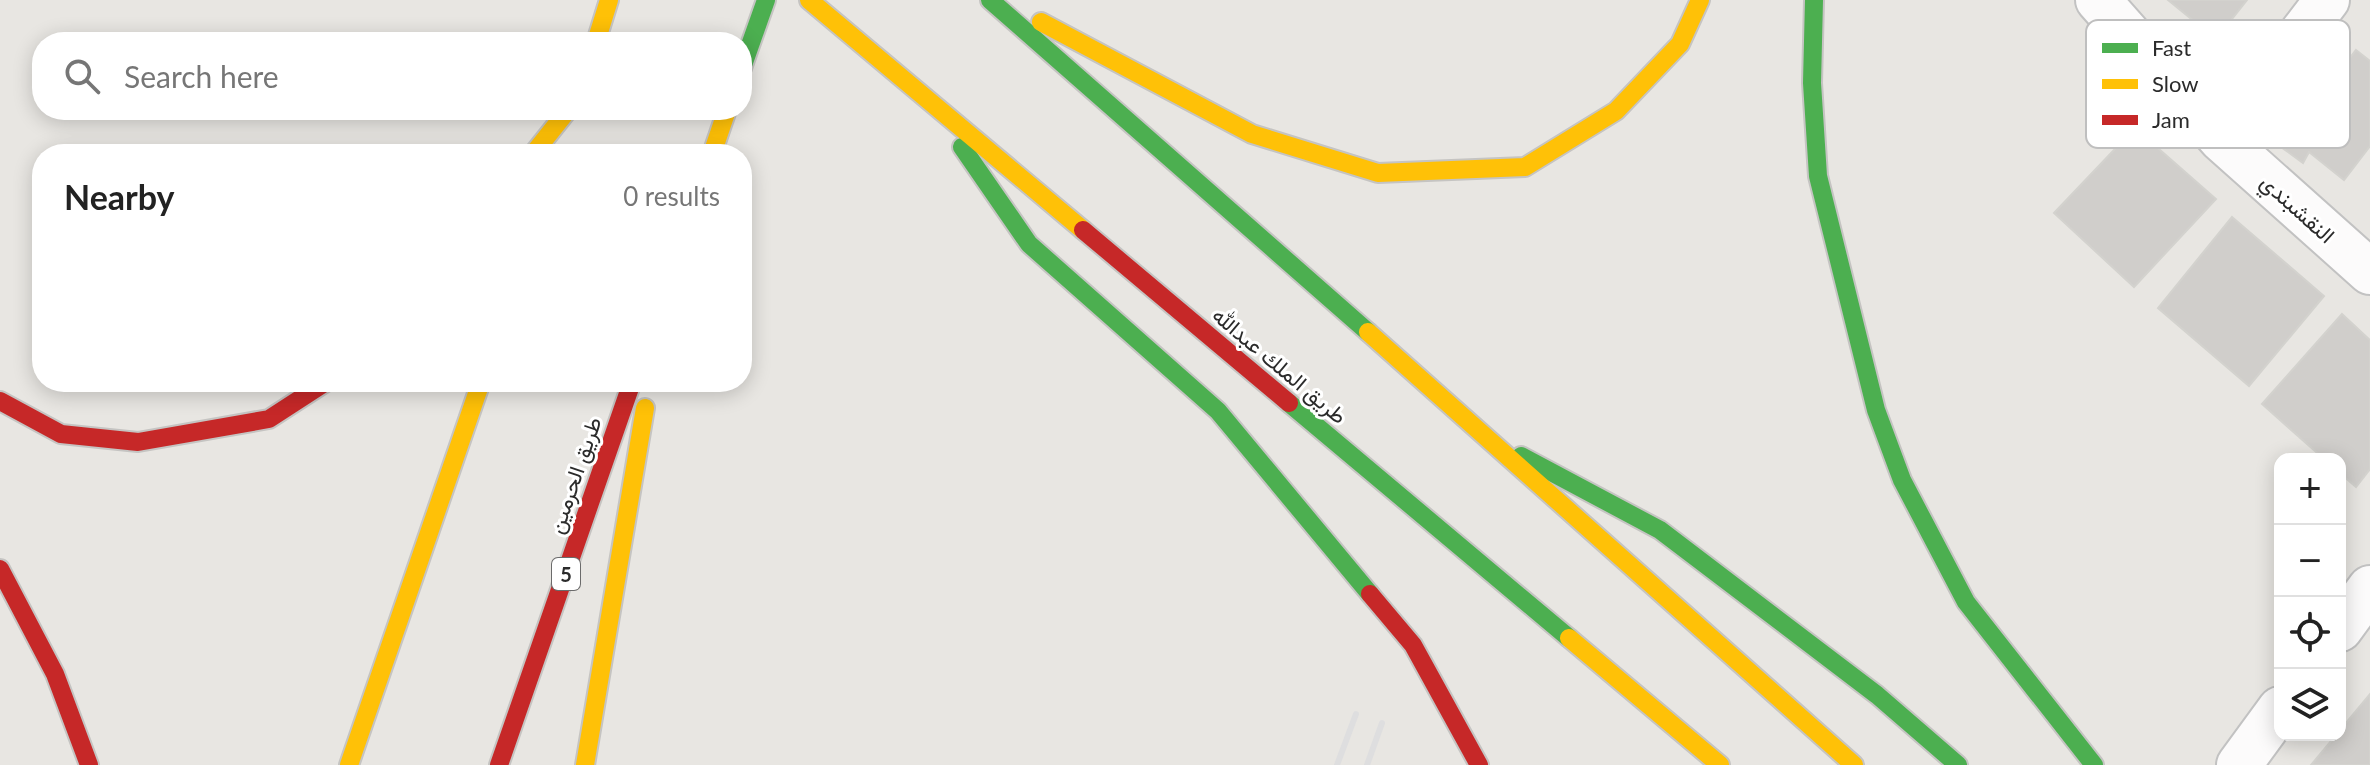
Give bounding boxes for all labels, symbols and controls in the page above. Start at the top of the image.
legend [2086,20,2350,148]
search box [32,32,752,120]
text: Fast [2152,34,2191,61]
icon: search [60,54,104,98]
text: Search here [124,58,279,94]
text: Slow [2152,70,2199,97]
text: Jam [2152,106,2190,133]
street label: النقشبندي [2251,168,2341,253]
text: Nearby [64,176,175,217]
text: 0 results [623,180,720,212]
street label: طريق الملك عبدالله [1207,301,1353,430]
street label: طريق الحرمين [541,413,608,537]
map controls [2274,453,2346,741]
button: + [2274,453,2346,525]
button: − [2274,525,2346,597]
road number: 5 [552,558,580,590]
button: locate [2274,597,2346,669]
button: layers [2274,669,2346,741]

